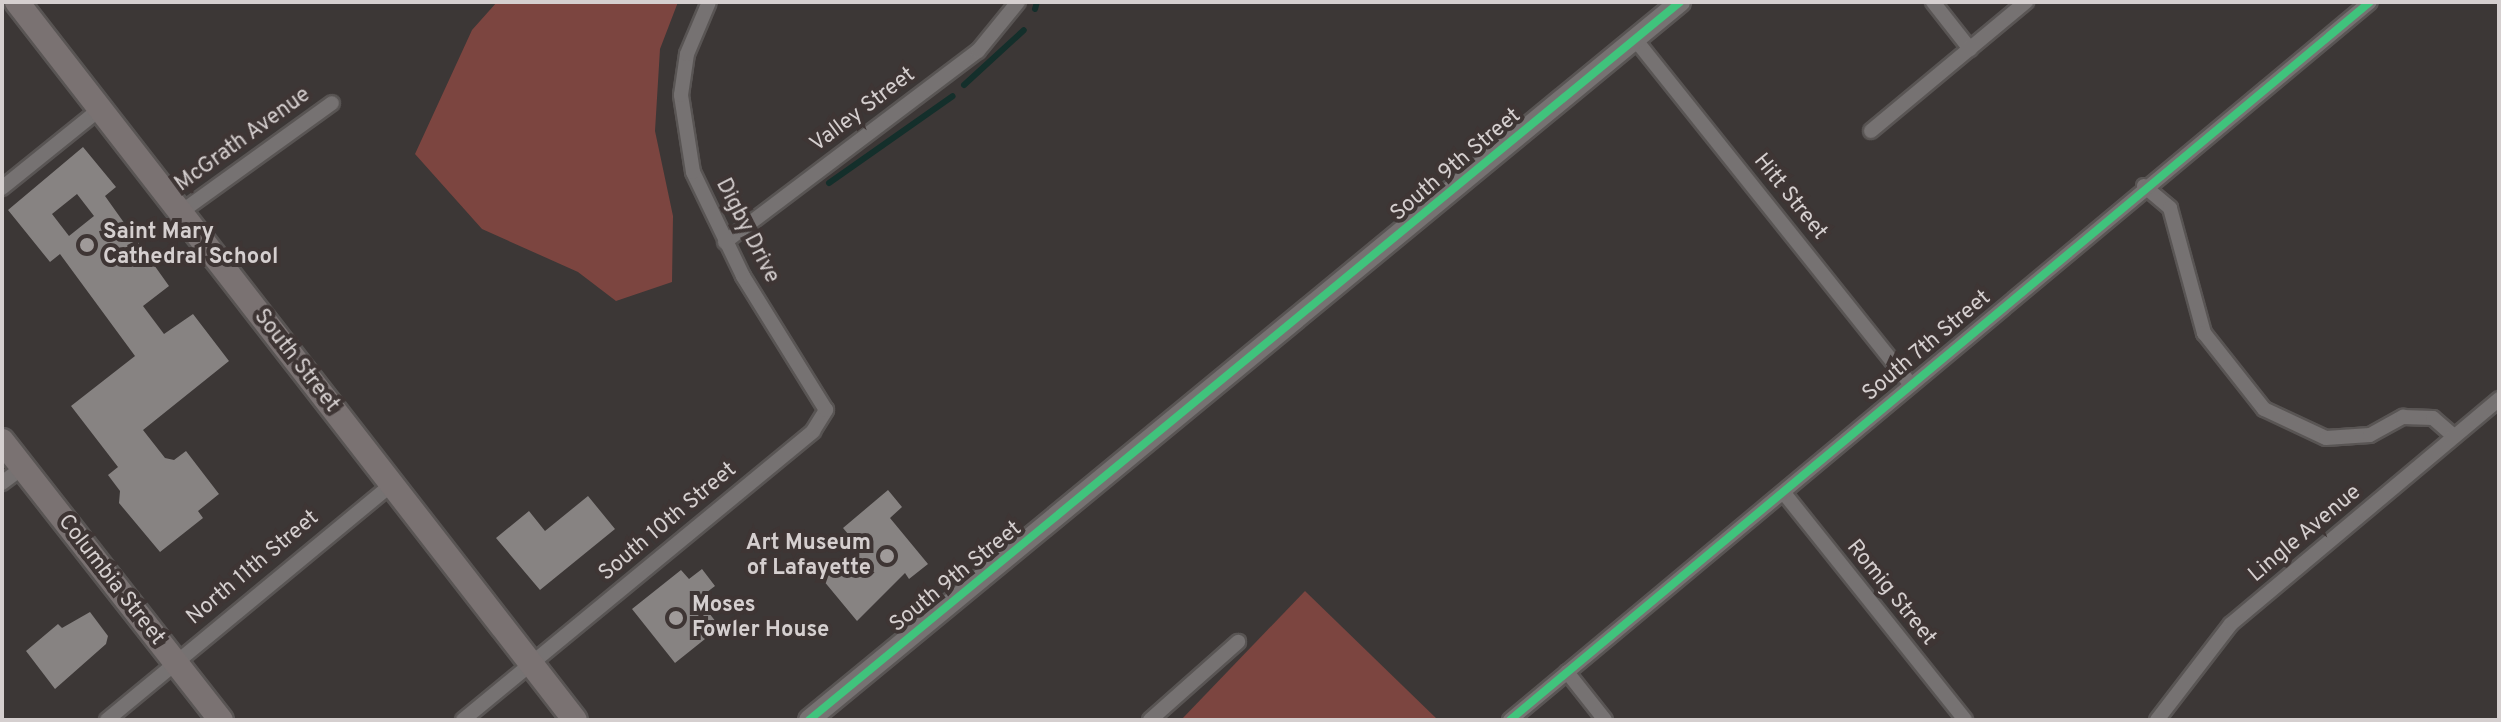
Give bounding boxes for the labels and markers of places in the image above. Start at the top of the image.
place label: Saint Mary Cathedral School [103,219,278,270]
marker: Saint Mary Cathedral School [78,236,96,254]
place label: Art Museum of Lafayette [746,530,871,582]
marker: Art Museum of Lafayette [878,547,896,565]
place label: Moses Fowler House [692,592,829,644]
marker: Moses Fowler House [667,609,685,627]

